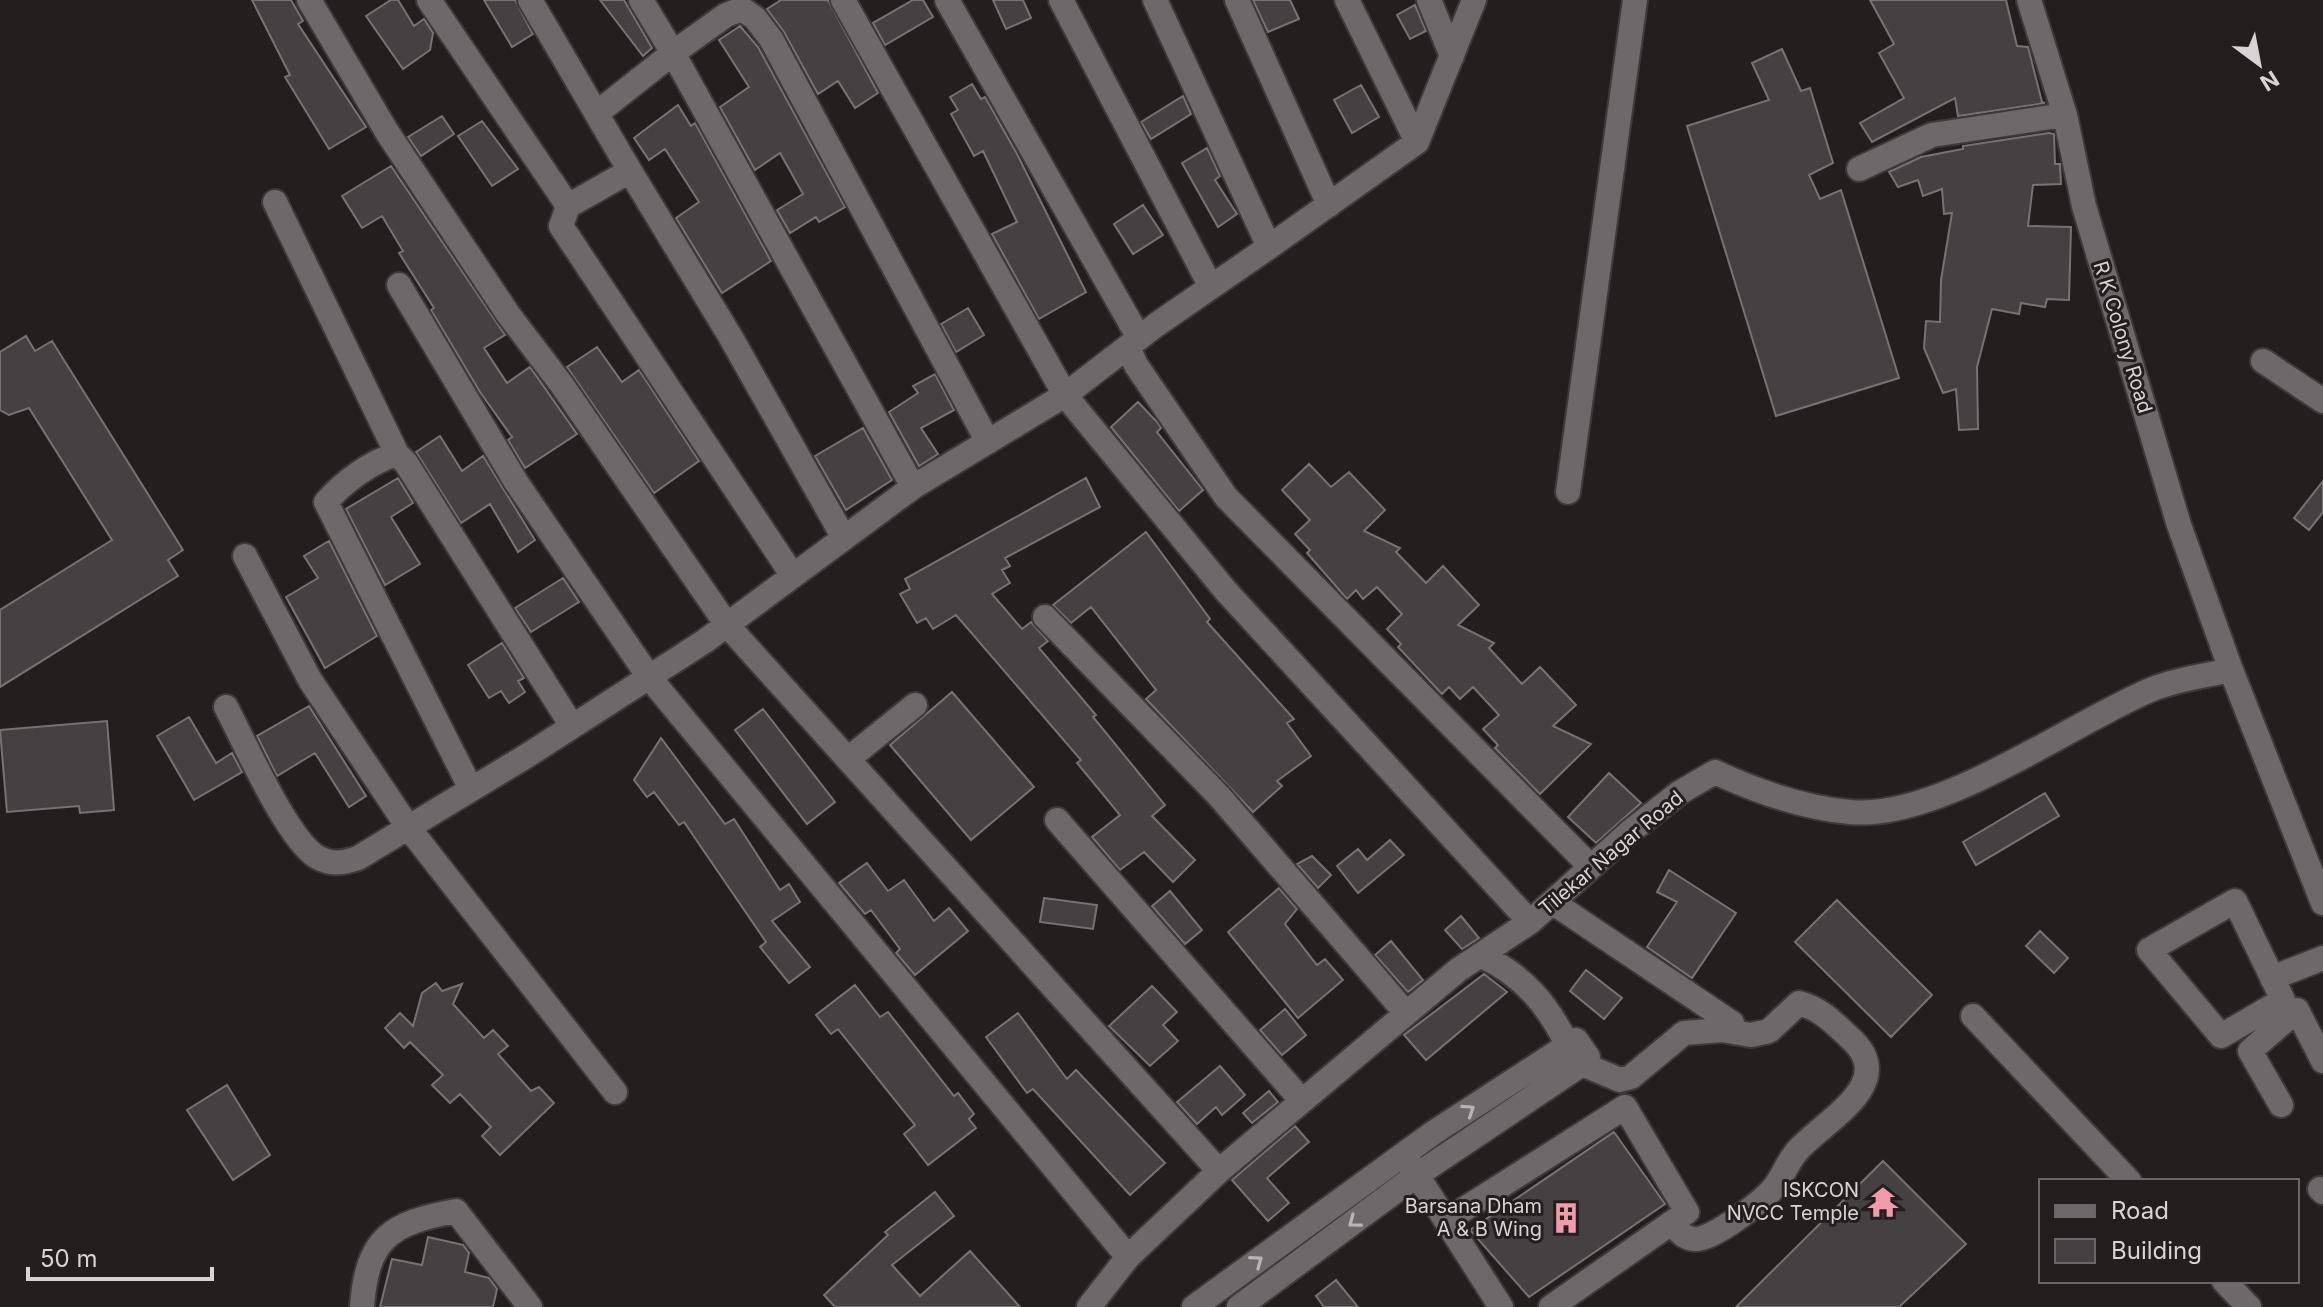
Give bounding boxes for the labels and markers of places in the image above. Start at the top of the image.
place label: ISKCON NVCC Temple [1727,1178,1859,1225]
temple icon: ISKCON NVCC Temple [1866,1185,1900,1219]
place label: Barsana Dham A & B Wing [1405,1194,1542,1241]
building icon: Barsana Dham A & B Wing [1549,1201,1583,1235]

